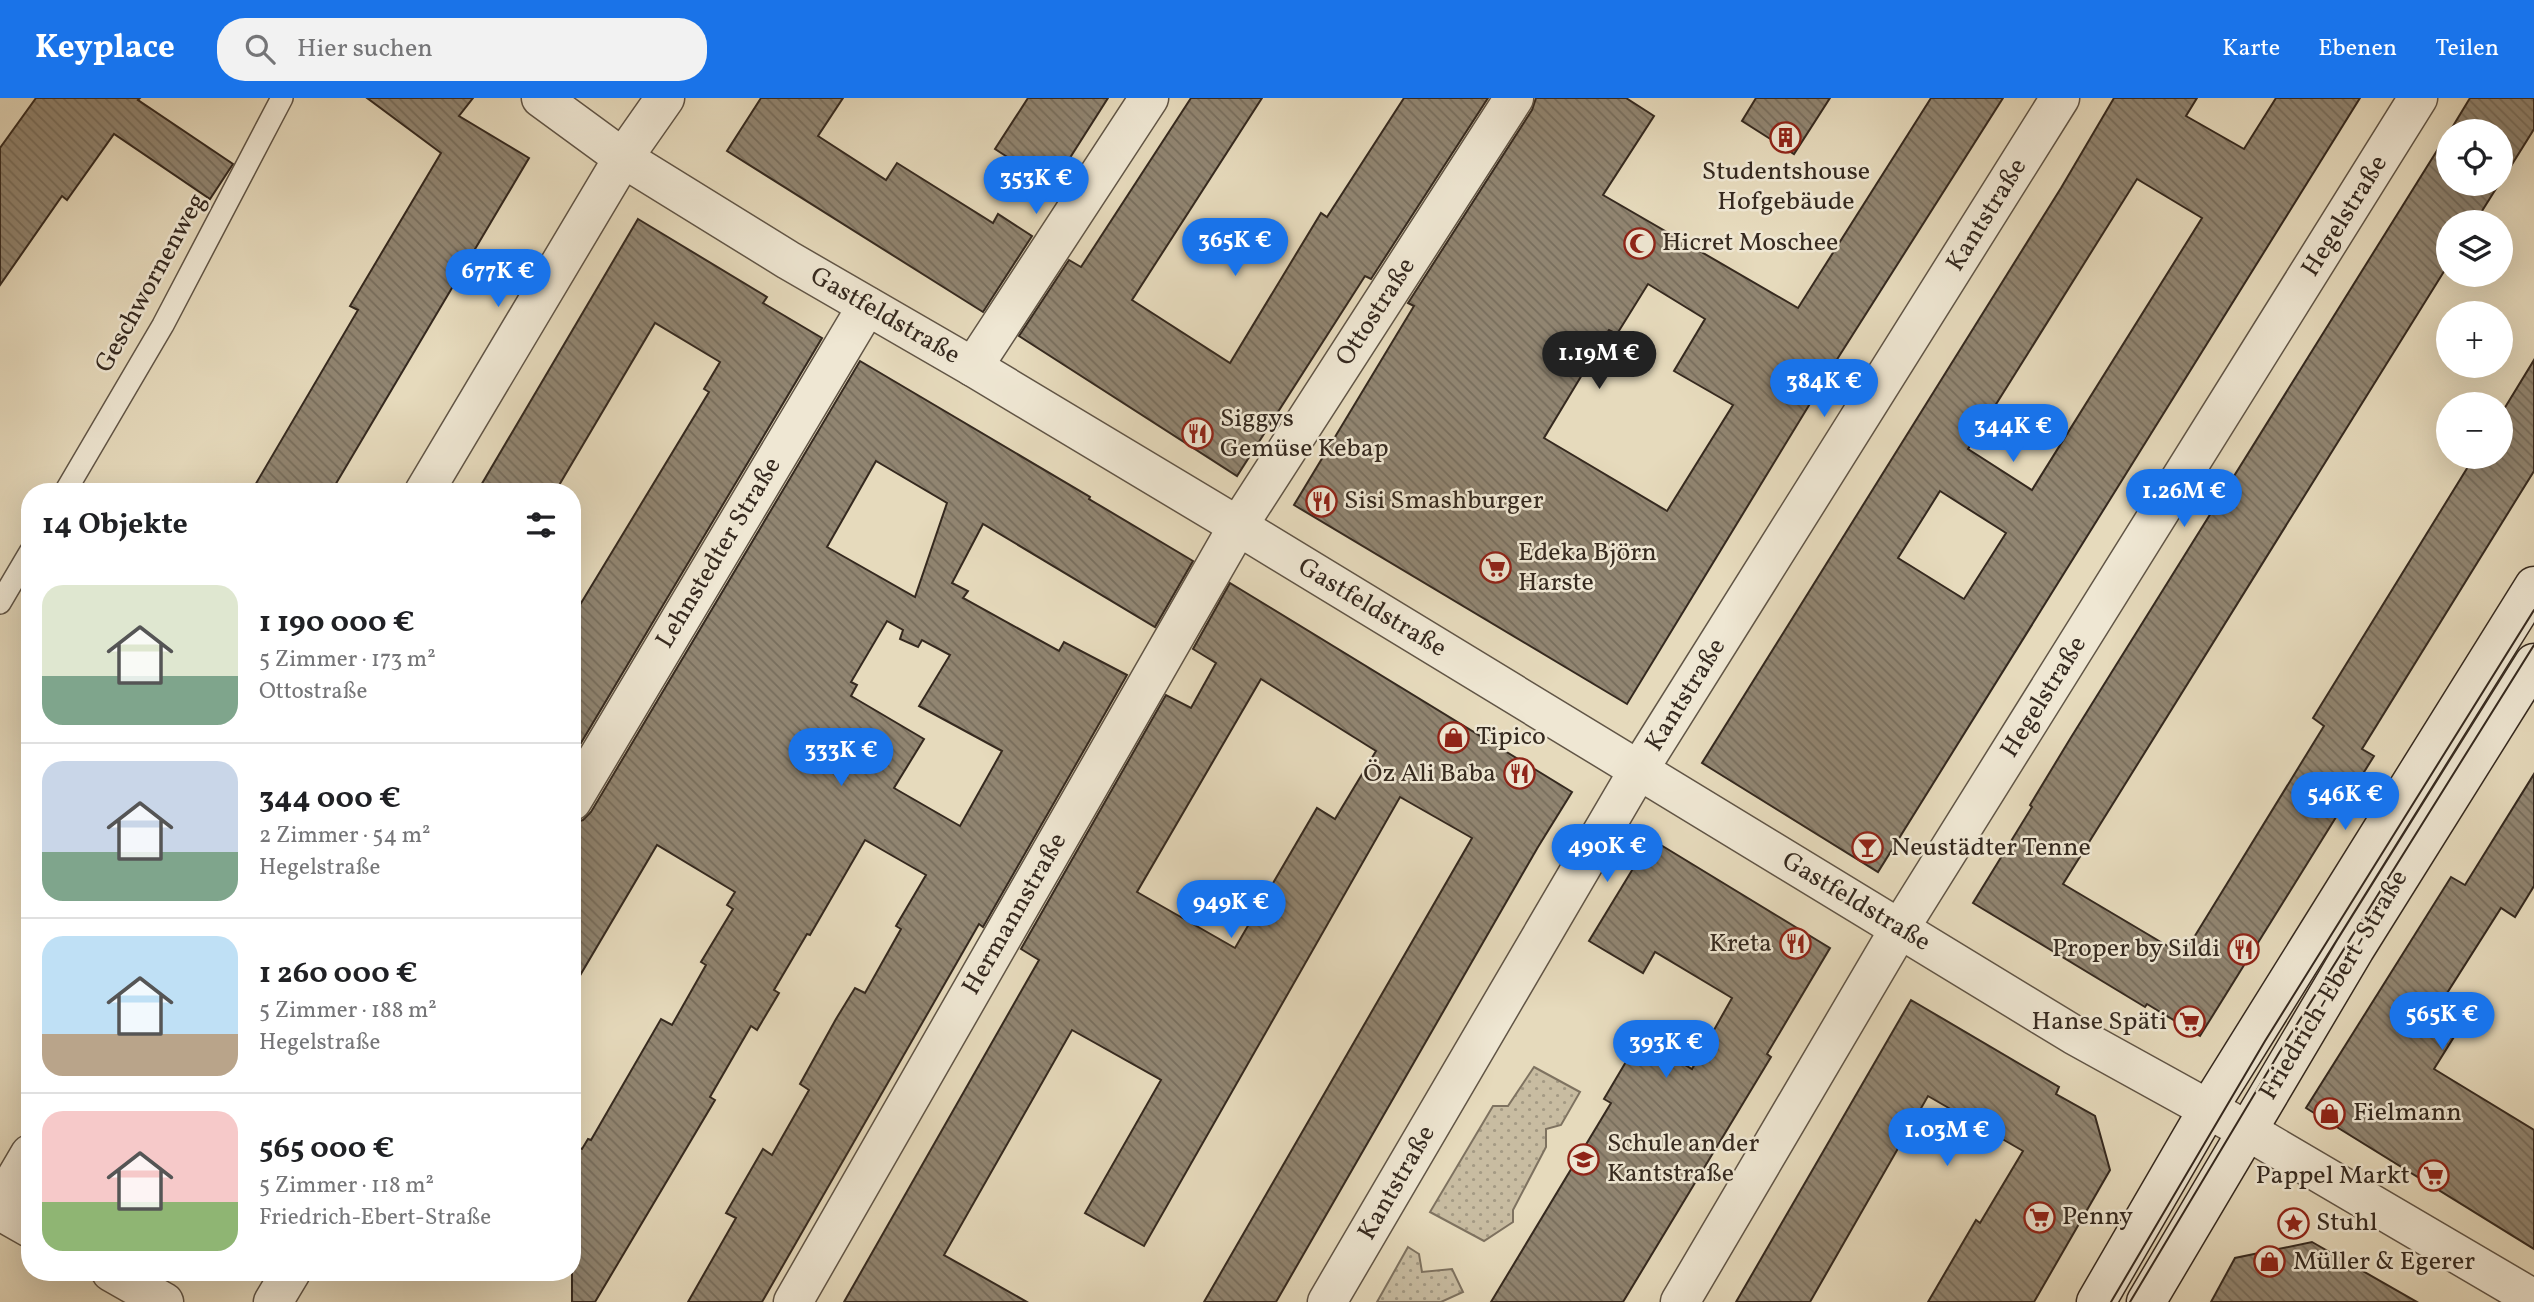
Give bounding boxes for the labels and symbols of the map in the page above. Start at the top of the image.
building icon: Studentshouse Hofgebäude [1769,120,1803,154]
street label: Hegelstraße [2293,148,2397,284]
street label: Kantstraße [1938,152,2036,278]
place label: Studentshouse Hofgebäude [1702,154,1870,220]
pin: 353K € [979,156,1093,216]
street label: Geschwornenweg [87,187,215,379]
pin: 365K € [1178,218,1292,278]
place label: Hicret Moschee [1662,225,1838,261]
mosque icon: Hicret Moschee [1622,226,1656,260]
pin: 677K € [441,250,555,309]
street label: Ottostraße [1328,251,1424,373]
street label: Gastfeldstraße [803,258,967,374]
pin: 1.19M € [1534,331,1664,391]
pin: 384K € [1767,360,1881,419]
place label: Siggys Gemüse Kebap [1220,401,1389,467]
pin: 344K € [1956,404,2070,464]
restaurant icon: Siggys Gemüse Kebap [1180,417,1214,451]
street label: Lehnstedter Straße [648,451,790,655]
pin: 1.26M € [2119,470,2249,529]
place label: Sisi Smashburger [1344,483,1544,519]
restaurant icon: Sisi Smashburger [1304,484,1338,518]
place label: Edeka Björn Harste [1518,535,1657,601]
street label: Gastfeldstraße [1291,549,1453,667]
supermarket icon: Edeka Björn Harste [1478,551,1512,585]
street label: Hegelstraße [1992,629,2096,765]
street label: Kantstraße [1637,632,1735,758]
place label: Tipico [1476,719,1546,755]
shop icon: Tipico [1436,720,1470,754]
pin: 333K € [784,728,898,788]
place label: Öz Ali Baba [1363,756,1496,792]
restaurant icon: Öz Ali Baba [1502,757,1536,791]
pin: 546K € [2288,772,2402,832]
pin: 490K € [1550,824,1664,884]
street label: Hermannstraße [954,826,1076,1002]
place label: Neustädter Tenne [1891,830,2091,866]
bar icon: Neustädter Tenne [1851,831,1885,865]
street label: Gastfeldstraße [1775,843,1937,961]
street label: Friedrich-Ebert-Straße [2251,863,2417,1107]
pin: 949K € [1174,880,1288,940]
place label: Kreta [1709,926,1772,962]
restaurant icon: Kreta [1778,927,1812,961]
place label: Proper by Sildi [2052,931,2220,967]
restaurant icon: Proper by Sildi [2226,932,2260,966]
pin: 565K € [2385,992,2499,1052]
place label: Hanse Späti [2032,1004,2167,1040]
supermarket icon: Hanse Späti [2173,1005,2207,1039]
pin: 393K € [1609,1020,1723,1080]
place label: Fielmann [2353,1095,2462,1131]
shop icon: Fielmann [2313,1096,2347,1130]
pin: 1.03M € [1882,1108,2012,1168]
street label: Kantstraße [1350,1119,1444,1247]
place label: Schule an der Kantstraße [1607,1126,1759,1192]
school or university icon: Schule an der Kantstraße [1567,1142,1601,1176]
place label: Pappel Markt [2256,1158,2410,1194]
supermarket icon: Pappel Markt [2416,1159,2450,1193]
place label: Penny [2062,1199,2133,1235]
supermarket icon: Penny [2022,1200,2056,1234]
place label: Stuhl [2316,1205,2377,1241]
place icon: Stuhl [2276,1206,2310,1240]
place label: Müller & Egerer [2293,1244,2475,1280]
shop icon: Müller & Egerer [2253,1245,2287,1279]

